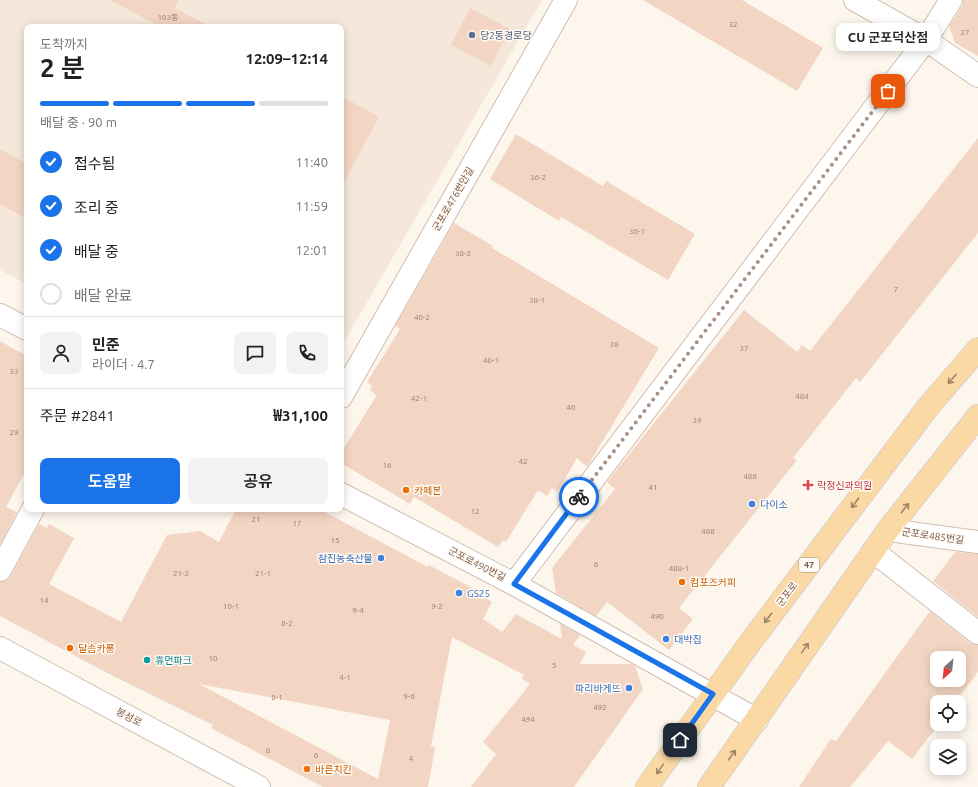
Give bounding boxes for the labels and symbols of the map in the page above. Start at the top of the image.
house number: 103동 [158,13,178,22]
house number: 32 [728,20,738,29]
callout: CU 군포덕산점 [836,23,940,51]
house number: 27 [960,28,970,37]
marker: 당2동경로당 [467,30,477,40]
place label: 당2동경로당 [480,30,532,41]
pin [871,74,905,108]
street label: 군포로476번안길 [430,165,476,233]
house number: 36-2 [530,173,546,182]
house number: 36-1 [629,227,645,236]
house number: 38-2 [455,249,471,258]
house number: 7 [894,285,898,294]
house number: 38-1 [529,296,545,305]
house number: 40-2 [414,313,430,322]
house number: 38 [609,340,619,349]
house number: 37 [739,344,749,353]
house number: 40-1 [483,356,499,365]
house number: 33 [9,367,19,376]
one-way arrow [948,373,957,384]
house number: 484 [795,392,809,401]
house number: 42-1 [411,394,427,403]
house number: 40 [566,403,576,412]
house number: 39 [692,416,702,425]
house number: 29 [9,428,19,437]
house number: 42 [518,457,528,466]
house number: 16 [382,461,392,470]
house number: 486 [743,472,757,481]
courier [559,477,599,517]
marker: 락정신과의원 [802,479,814,491]
place label: 락정신과의원 [817,480,872,491]
house number: 41 [648,483,658,492]
marker: 카페본 [401,485,411,495]
place label: 카페본 [414,485,442,496]
one-way arrow [851,498,860,509]
marker: 다이소 [747,499,757,509]
place label: 다이소 [760,499,788,510]
one-way arrow [901,503,910,514]
house number: 12 [470,507,480,516]
house number: 21 [251,515,261,524]
house number: 17 [292,519,302,528]
street label: 군포로485번길 [901,526,965,546]
house number: 488 [701,527,715,536]
house number: 15 [330,536,340,545]
street label: 군포로490번길 [446,545,508,583]
place label: 참진농축산물 [318,553,373,564]
marker: 참진농축산물 [376,553,386,563]
road number: 47 [799,558,819,572]
house number: 6 [594,560,599,569]
house number: 488-1 [669,564,689,573]
house number: 21-2 [173,569,189,578]
house number: 21-1 [255,569,271,578]
marker: 컴포즈커피 [677,577,687,587]
place label: 컴포즈커피 [690,577,736,588]
street label: 군포로 [774,580,800,608]
marker: GS25 [454,588,464,598]
place label: GS25 [467,588,490,599]
house number: 14 [39,596,49,605]
house number: 10-1 [223,602,239,611]
house number: 9-2 [431,602,443,611]
house number: 9-4 [352,606,364,615]
house number: 490 [650,612,664,621]
one-way arrow [764,612,773,623]
house number: 8-2 [281,619,293,628]
marker: 대박집 [661,634,671,644]
place label: 대박집 [674,634,702,645]
marker: 달솜카롱 [65,643,75,653]
place label: 달솜카롱 [78,643,115,654]
one-way arrow [801,643,809,654]
north arrow [930,651,966,687]
house number: 10 [208,654,218,663]
marker: 휴먼파크 [142,655,152,665]
place label: 휴먼파크 [155,655,192,666]
house number: 5 [552,661,556,670]
house number: 4-1 [339,673,351,682]
place label: 파리바게뜨 [575,683,621,694]
marker: 파리바게뜨 [624,683,634,693]
house number: 9-6 [403,692,415,701]
house number: 8-1 [271,693,283,702]
house number: 492 [593,703,607,712]
street label: 봉성로 [114,706,144,728]
house number: 494 [521,715,535,724]
pin [663,723,697,757]
house number: 8 [266,746,271,755]
one-way arrow [728,750,736,761]
house number: 6 [314,751,319,760]
house number: 4 [409,754,414,763]
one-way arrow [656,763,664,774]
marker: 바른치킨 [302,764,312,774]
place label: 바른치킨 [315,764,352,775]

